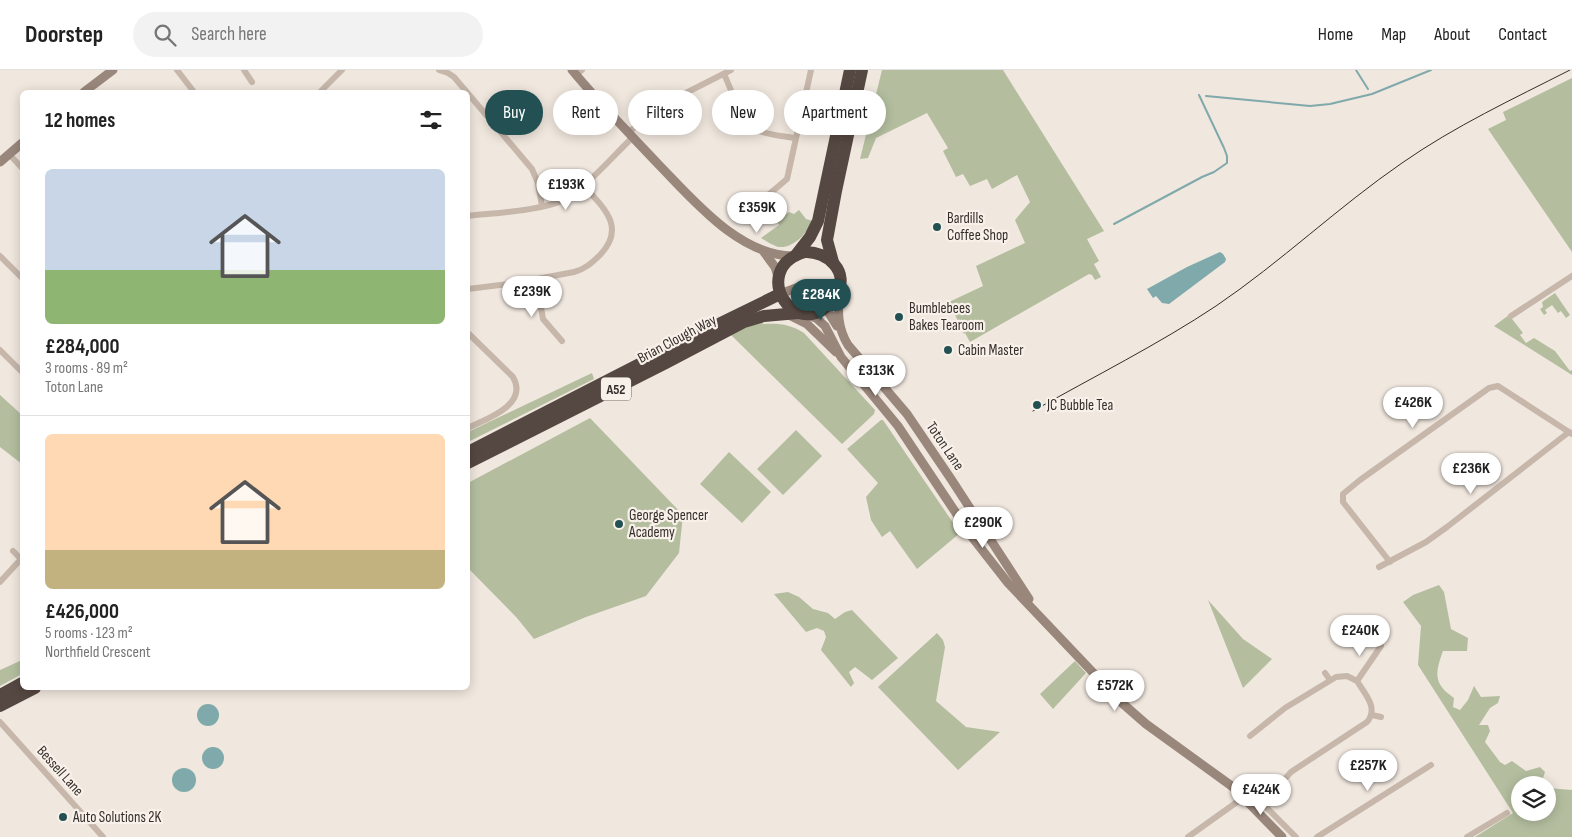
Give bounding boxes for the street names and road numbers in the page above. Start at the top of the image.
street label: Brian Clough Way [634,310,720,368]
road number: A52 [601,378,631,400]
street label: Toton Lane [922,418,968,474]
street label: Bessell Lane [33,742,87,800]

